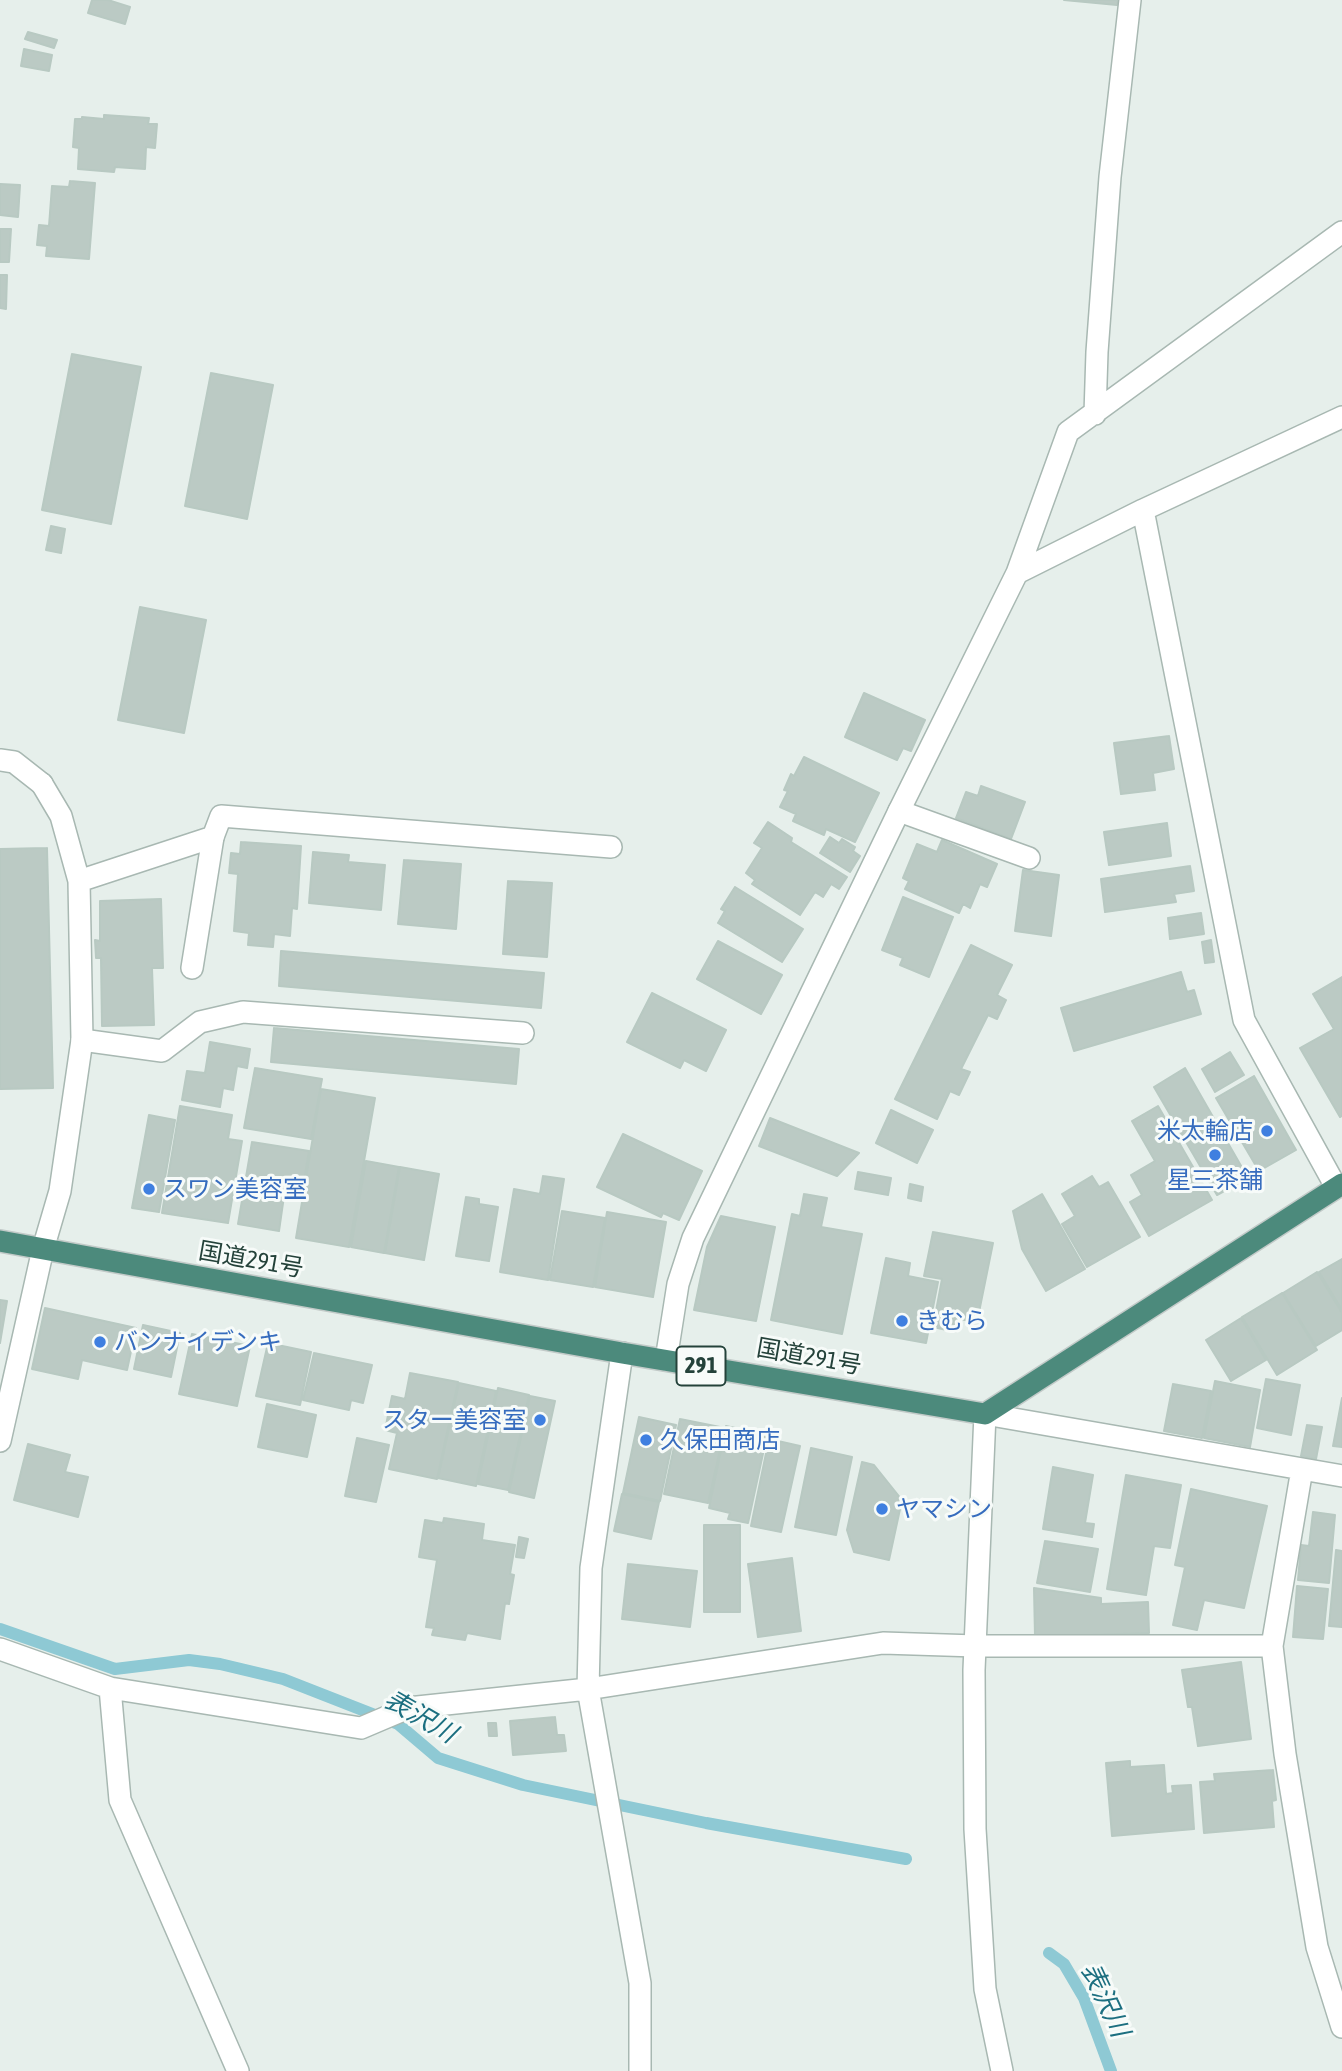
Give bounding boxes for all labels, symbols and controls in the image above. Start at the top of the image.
place label: 米太輪店 [1157,1117,1253,1145]
marker: 米太輪店 [1259,1123,1275,1139]
marker: 星三茶舗 [1207,1147,1223,1163]
place label: 星三茶舗 [1167,1166,1263,1194]
place label: スワン美容室 [163,1175,307,1203]
marker: スワン美容室 [141,1181,157,1197]
street label: 国道291号 [196,1237,306,1283]
place label: きむら [916,1307,988,1335]
marker: きむら [894,1313,910,1329]
place label: バンナイデンキ [114,1328,282,1356]
marker: バンナイデンキ [92,1334,108,1350]
street label: 国道291号 [754,1334,864,1380]
road number: 291 [676,1346,726,1386]
place label: スター美容室 [382,1406,526,1434]
marker: スター美容室 [532,1412,548,1428]
place label: 久保田商店 [660,1426,780,1454]
marker: 久保田商店 [638,1432,654,1448]
place label: ヤマシン [896,1495,992,1523]
marker: ヤマシン [874,1501,890,1517]
water label: 表沢川 [378,1684,462,1750]
water label: 表沢川 [1074,1958,1136,2042]

